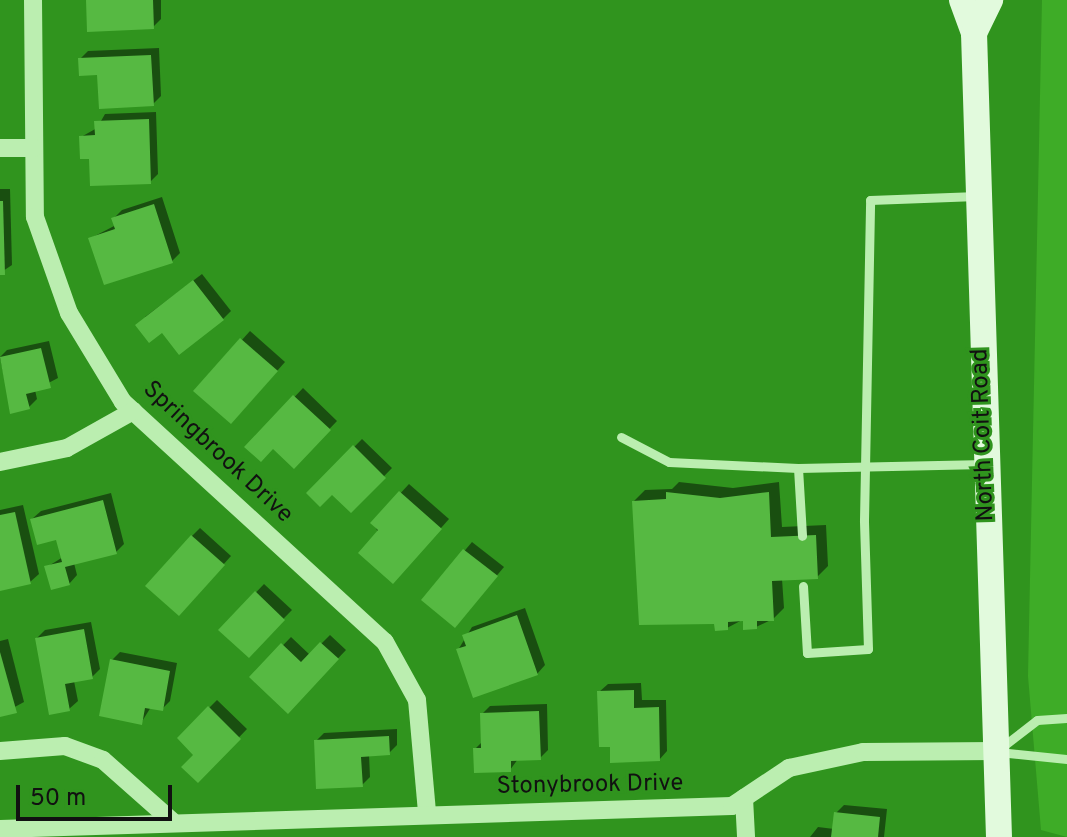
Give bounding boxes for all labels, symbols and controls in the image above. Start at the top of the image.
street label: North Coit Road [967,348,1001,522]
street label: Springbrook Drive [136,376,298,530]
scale bar [20,769,176,819]
street label: Stonybrook Drive [496,770,684,802]
text: 50 m [30,784,86,814]

